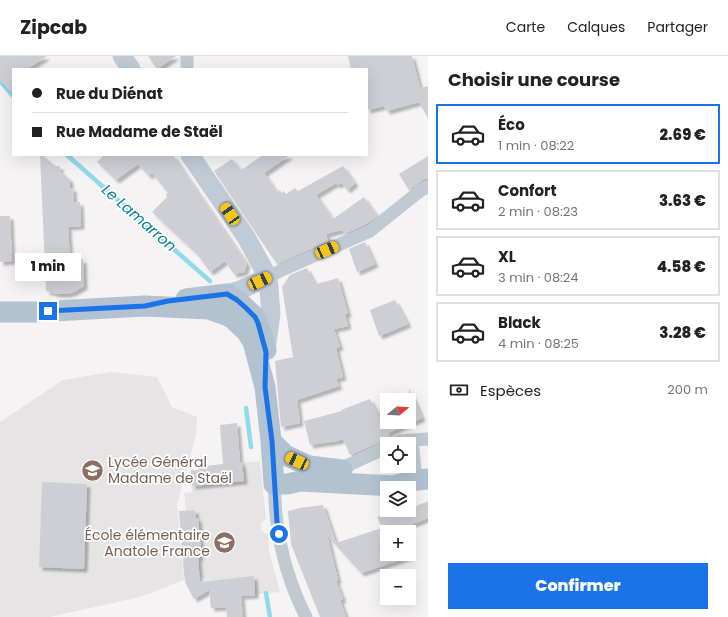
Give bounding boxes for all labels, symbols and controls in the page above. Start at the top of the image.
text: Zipcab [20,14,87,41]
text: Carte [506,17,545,37]
text: Calques [567,17,625,37]
text: Partager [647,17,708,37]
text: Choisir une course [448,67,620,92]
text: Rue du Diénat [56,83,163,104]
text: Éco [498,114,525,135]
icon: car [450,116,486,152]
text: Rue Madame de Staël [56,121,223,142]
text: 2.69 € [660,124,706,145]
text: 1 min · 08:22 [498,136,574,155]
water label: Le Lamarron [97,179,181,256]
text: Confort [498,180,557,201]
icon: car [450,182,486,218]
text: 3.63 € [659,190,706,211]
car [218,201,242,227]
text: 2 min · 08:23 [498,202,578,221]
car [314,240,340,260]
text: XL [498,246,516,267]
icon: car [450,248,486,284]
callout: 1 min [15,253,81,281]
text: 4.58 € [657,256,706,277]
text: 1 min [31,257,65,276]
text: 3 min · 08:24 [498,268,579,287]
car [247,270,273,292]
route end [39,302,57,320]
text: Black [498,312,541,333]
icon: car [450,314,486,350]
text: 3.28 € [659,322,706,343]
text: 4 min · 08:25 [498,334,579,353]
icon: cash [448,379,470,401]
text: Espèces [480,380,541,401]
text: 200 m [667,380,708,399]
north arrow [380,393,416,429]
map controls [380,393,416,605]
button: locate [380,437,416,473]
car [284,450,310,472]
place label: Lycée Général Madame de Staël [108,452,232,488]
school or university icon: Lycée Général Madame de Staël [80,457,106,483]
button: layers [380,481,416,517]
place label: École élémentaire Anatole France [85,525,210,561]
route start [270,525,288,543]
button: + [380,525,416,561]
school or university icon: École élémentaire Anatole France [212,530,238,556]
button: Confirmer [448,563,708,609]
button: − [380,569,416,605]

